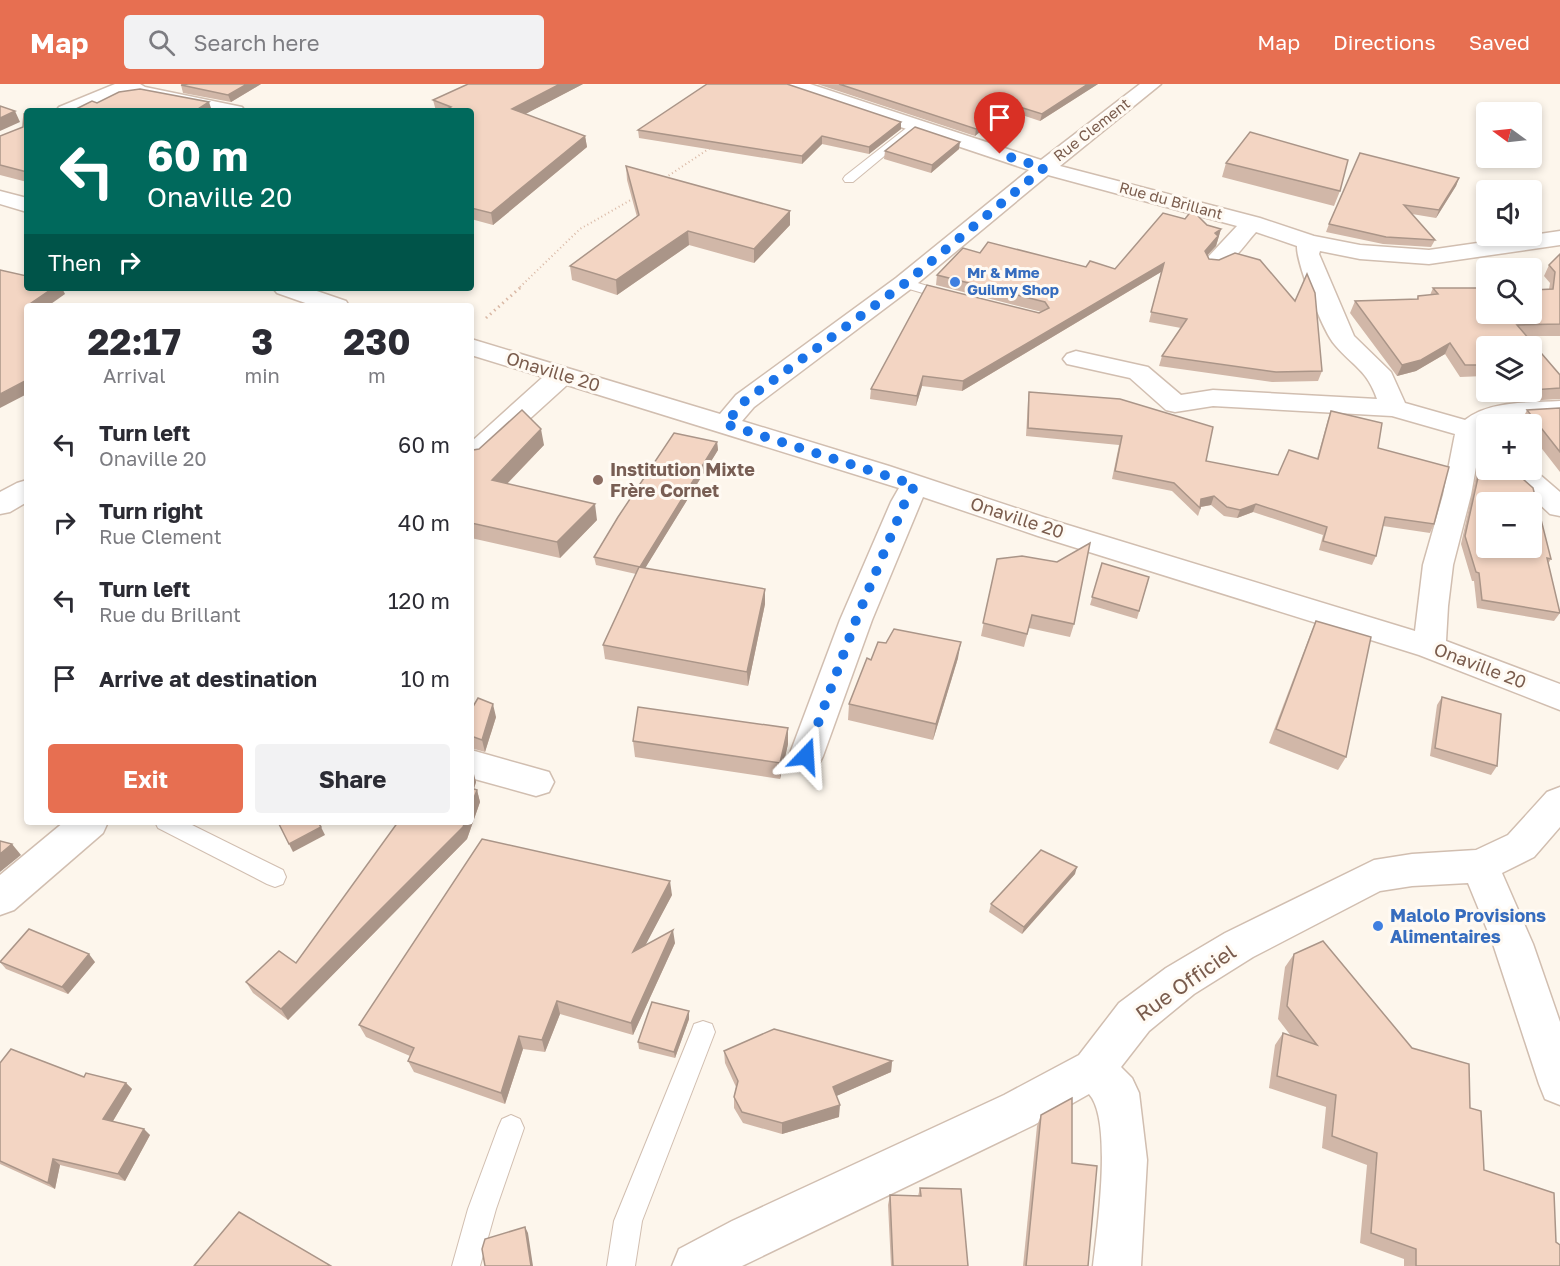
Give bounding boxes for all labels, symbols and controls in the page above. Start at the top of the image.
search box [124,15,544,69]
text: Map [30,26,88,59]
icon: search [145,26,178,59]
text: Search here [193,29,319,56]
text: Map [1257,29,1300,55]
text: Directions [1333,29,1436,55]
text: Saved [1469,29,1530,55]
pin [974,92,1025,154]
street label: Rue Clement [1050,94,1133,165]
icon: arrive [983,101,1016,134]
north arrow [1476,102,1542,168]
map controls [1476,102,1542,558]
text: 60 m [147,130,248,180]
icon: left [48,132,126,210]
street label: Rue du Brillant [1117,178,1225,223]
button: sound [1476,180,1542,246]
text: Onaville 20 [147,181,292,213]
icon: right [113,246,146,279]
text: Then [48,249,101,276]
button: search [1476,258,1542,324]
place label: Mr & Mme Guilmy Shop [967,263,1059,298]
marker: Mr & Mme Guilmy Shop [948,275,962,289]
text: 22:17 [87,320,181,363]
text: 3 [251,320,273,363]
text: 230 [343,320,411,363]
button: layers [1476,336,1542,402]
street label: Onaville 20 [504,346,603,396]
text: Arrival [103,363,166,387]
text: min [244,363,280,387]
text: m [368,363,386,387]
button: + [1476,414,1542,480]
text: Turn left [99,419,190,446]
icon: left [48,428,81,461]
text: 60 m [398,431,450,458]
text: Onaville 20 [99,446,207,470]
place label: Institution Mixte Frère Cornet [610,458,755,501]
marker: Institution Mixte Frère Cornet [591,473,605,487]
street label: Onaville 20 [968,492,1067,542]
button: − [1476,492,1542,558]
text: Turn right [99,497,203,524]
icon: right [48,506,81,539]
text: 40 m [398,509,450,536]
text: Rue Clement [99,524,222,548]
text: Turn left [99,575,190,602]
icon: left [48,584,81,617]
text: 120 m [388,587,450,614]
text: Rue du Brillant [99,602,241,626]
street label: Onaville 20 [1431,637,1530,693]
icon: arrive [48,662,81,695]
text: Arrive at destination [99,665,317,692]
text: 10 m [401,665,450,692]
position arrow [774,724,838,788]
button: Exit [48,744,243,813]
button: Share [255,744,450,813]
place label: Malolo Provisions Alimentaires [1390,904,1546,947]
marker: Malolo Provisions Alimentaires [1371,919,1385,933]
street label: Rue Officiel [1130,938,1241,1026]

